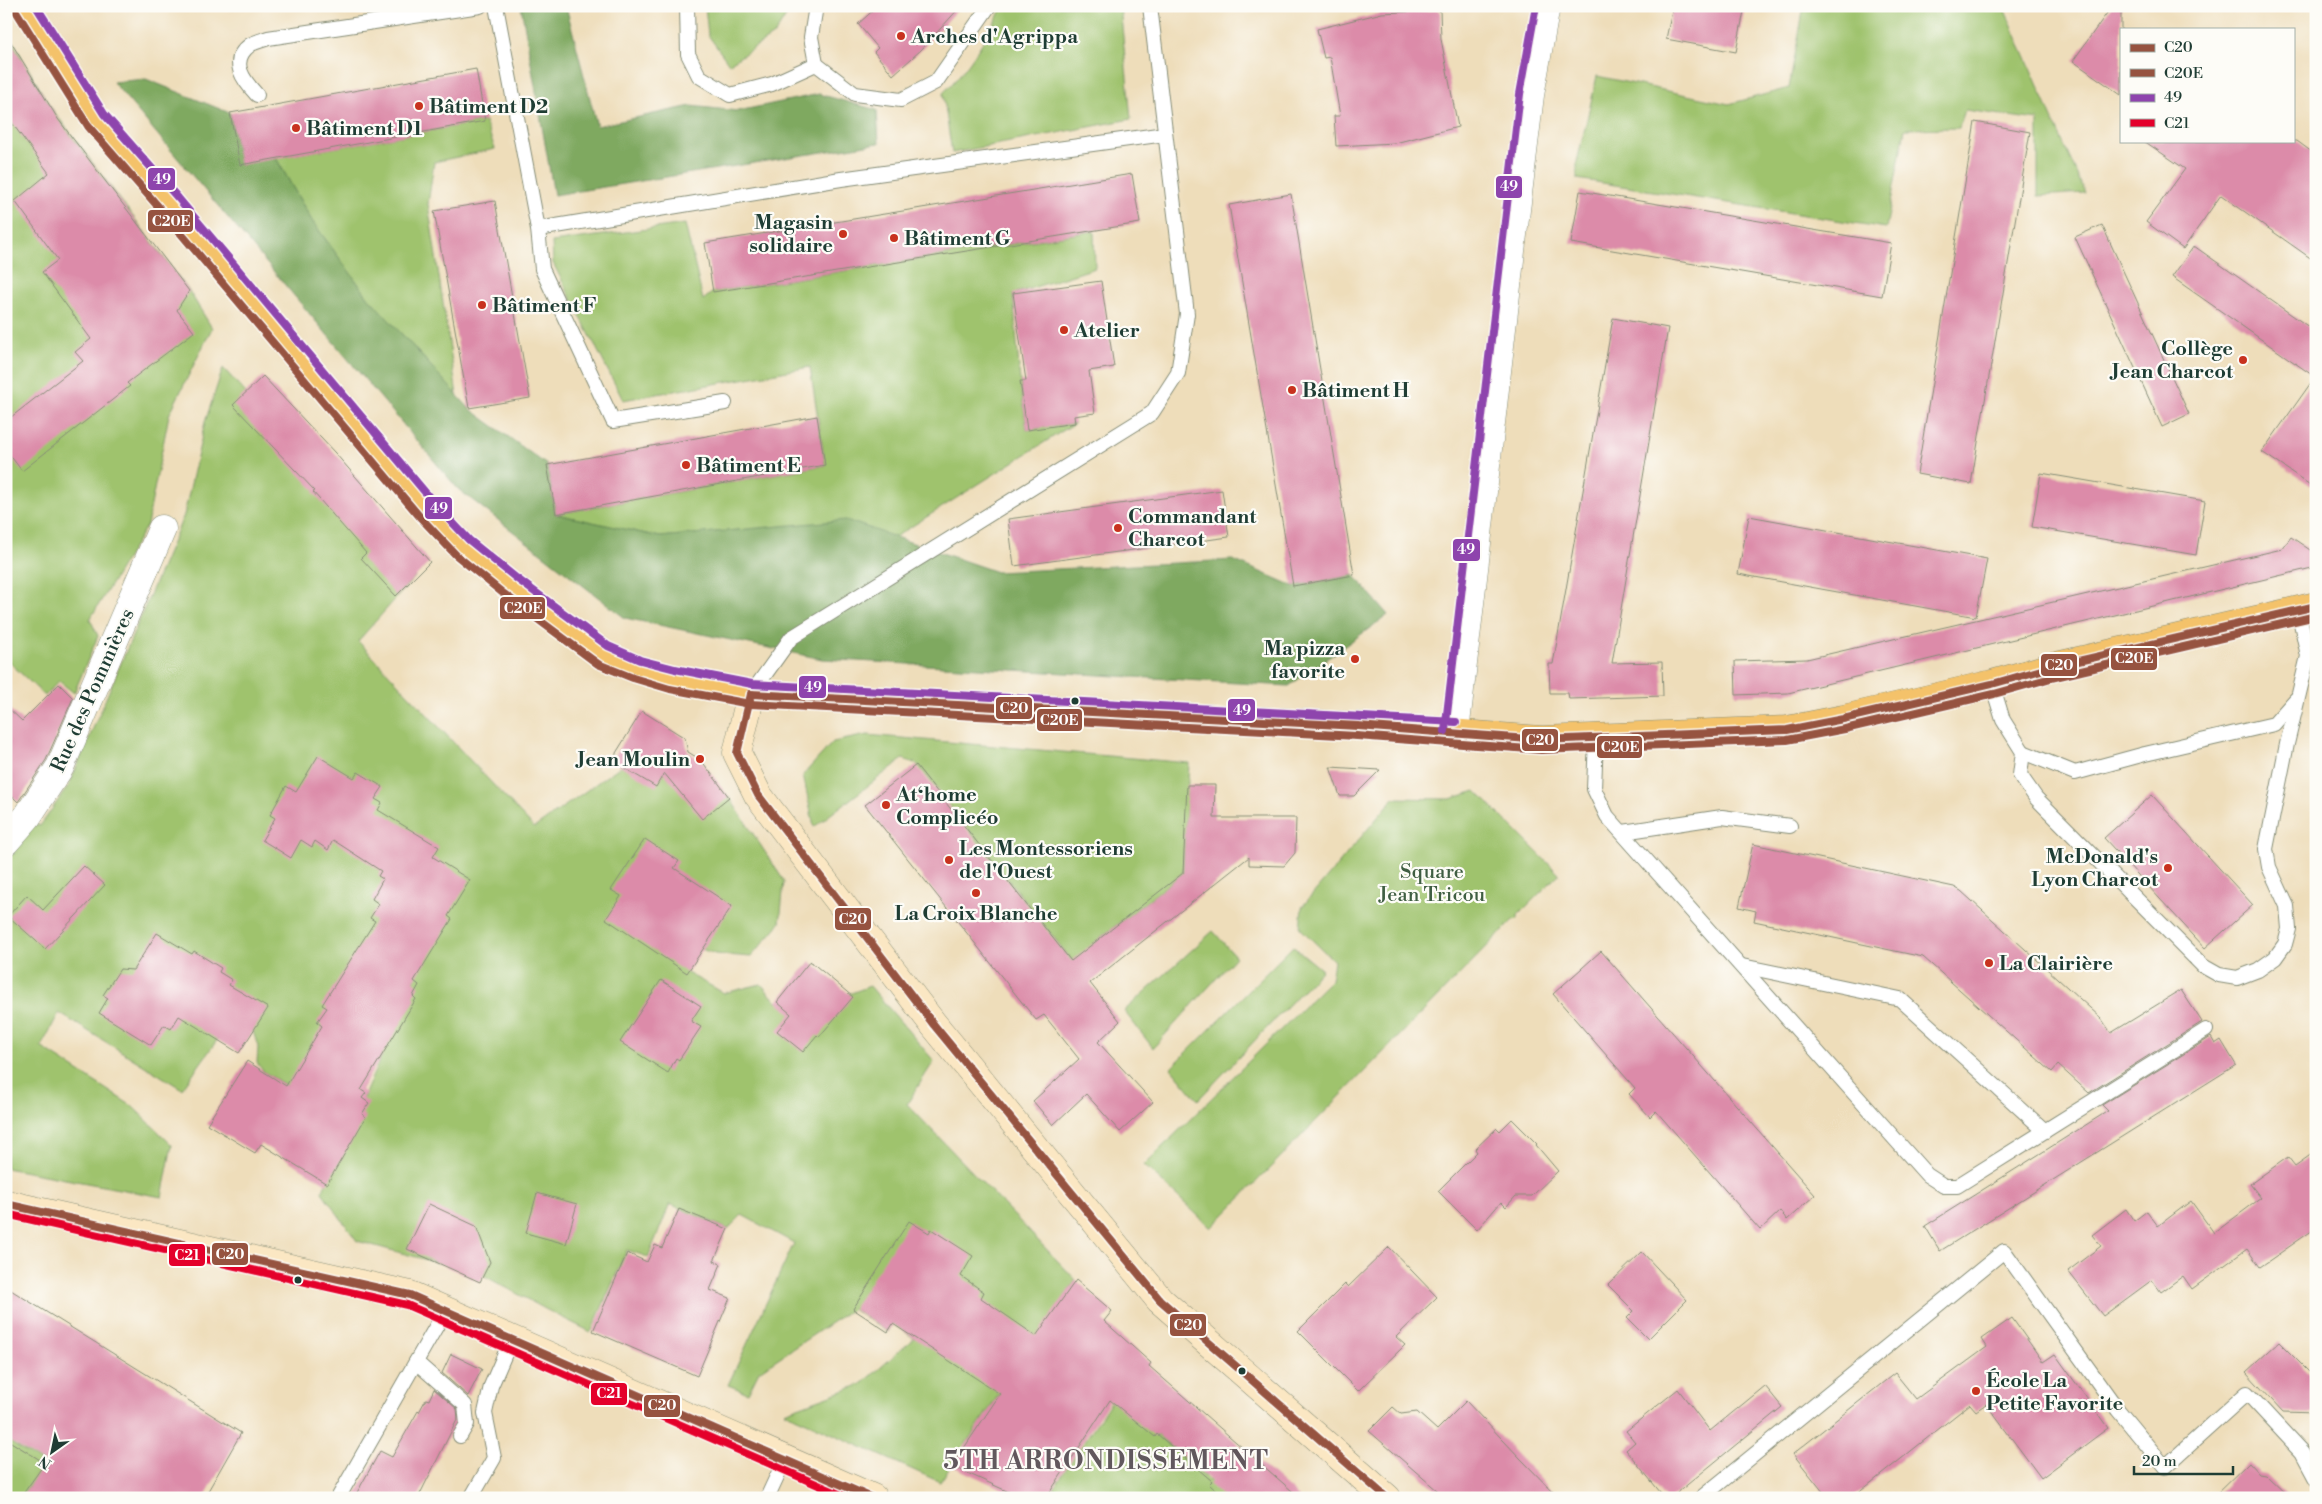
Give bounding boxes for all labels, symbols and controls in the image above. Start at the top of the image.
place label: Arches d'Agrippa [910,25,1078,50]
legend [2120,28,2294,142]
marker: Arches d'Agrippa [895,30,907,42]
text: C20 [2164,38,2193,57]
text: C20E [2164,64,2203,83]
text: 49 [2164,88,2182,107]
place label: Bâtiment D2 [429,95,548,120]
marker: Bâtiment D2 [413,100,425,112]
text: C21 [2164,114,2190,133]
place label: Bâtiment D1 [306,117,423,142]
marker: Bâtiment D1 [290,122,302,134]
line badge: 49 [147,167,176,191]
text: 49 [153,171,171,189]
line badge: 49 [1495,175,1523,199]
text: 49 [1500,178,1518,196]
line badge: C20E [147,209,194,233]
place label: Magasin solidaire [749,211,834,259]
text: C20E [152,213,191,231]
place label: Bâtiment G [904,227,1011,252]
marker: Magasin solidaire [837,228,849,240]
marker: Bâtiment G [888,232,900,244]
place label: Bâtiment F [492,294,597,319]
marker: Bâtiment F [476,299,488,311]
place label: Atelier [1073,319,1140,344]
marker: Atelier [1058,324,1070,336]
place label: Collège Jean Charcot [2109,337,2234,385]
marker: Collège Jean Charcot [2237,354,2249,366]
place label: Bâtiment H [1302,379,1410,404]
marker: Bâtiment H [1286,384,1298,396]
place label: Bâtiment E [696,454,801,479]
marker: Bâtiment E [680,459,692,471]
line badge: 49 [424,496,453,520]
text: 49 [430,500,448,518]
place label: Commandant Charcot [1128,505,1257,553]
marker: Commandant Charcot [1112,522,1124,534]
line badge: 49 [1452,538,1481,562]
text: 49 [1457,541,1475,559]
line badge: C20E [499,596,546,620]
text: C20E [504,600,543,618]
street label: Rue des Pommières [46,605,141,776]
place label: Ma pizza favorite [1264,637,1345,685]
line badge: C20E [2110,647,2158,671]
text: C20E [2115,650,2154,668]
marker: Ma pizza favorite [1349,653,1361,665]
line badge: C20 [2040,653,2078,677]
text: C20 [2045,657,2073,675]
line badge: 49 [798,675,827,699]
text: 49 [804,679,822,697]
line badge: C20 [995,696,1033,720]
unlabelled marker [1070,696,1080,706]
line badge: 49 [1227,698,1256,722]
text: C20 [1000,700,1028,718]
text: 49 [1233,702,1251,720]
line badge: C20E [1036,708,1083,732]
text: C20E [1040,712,1079,730]
line badge: C20 [1521,728,1559,752]
text: C20 [1526,732,1554,750]
line badge: C20E [1596,735,1643,759]
text: C20E [1601,739,1640,757]
place label: Jean Moulin [574,748,691,773]
marker: Jean Moulin [694,753,706,765]
place label: At‘home Complicéo [895,783,999,831]
marker: At‘home Complicéo [880,799,892,811]
place label: Les Montessoriens de l'Ouest [959,837,1133,885]
place label: McDonald's Lyon Charcot [2031,845,2159,893]
marker: Les Montessoriens de l'Ouest [943,854,955,866]
park label: Square Jean Tricou [1378,860,1486,908]
marker: McDonald's Lyon Charcot [2162,862,2174,874]
marker: La Croix Blanche [970,887,982,899]
place label: La Croix Blanche [895,902,1058,927]
line badge: C20 [834,907,872,931]
text: C20 [839,911,867,929]
place label: La Clairière [1999,952,2113,977]
marker: La Clairière [1983,957,1995,969]
line badge: C20 [211,1242,249,1266]
line badge: C21 [168,1243,206,1267]
text: C20 [216,1246,244,1264]
text: C21 [174,1247,200,1265]
unlabelled marker [293,1275,303,1285]
line badge: C20 [1169,1313,1207,1337]
text: C20 [1174,1317,1202,1335]
unlabelled marker [1237,1366,1247,1376]
place label: École La Petite Favorite [1986,1368,2123,1417]
line badge: C21 [590,1382,628,1406]
text: C21 [596,1385,622,1403]
marker: École La Petite Favorite [1970,1385,1982,1397]
line badge: C20 [643,1394,681,1418]
text: C20 [648,1397,676,1415]
north arrow [28,1426,78,1476]
scale bar [2134,1444,2233,1476]
district label: 5TH ARRONDISSEMENT [943,1446,1269,1477]
text: N [36,1451,55,1473]
text: 20 m [2142,1452,2177,1471]

